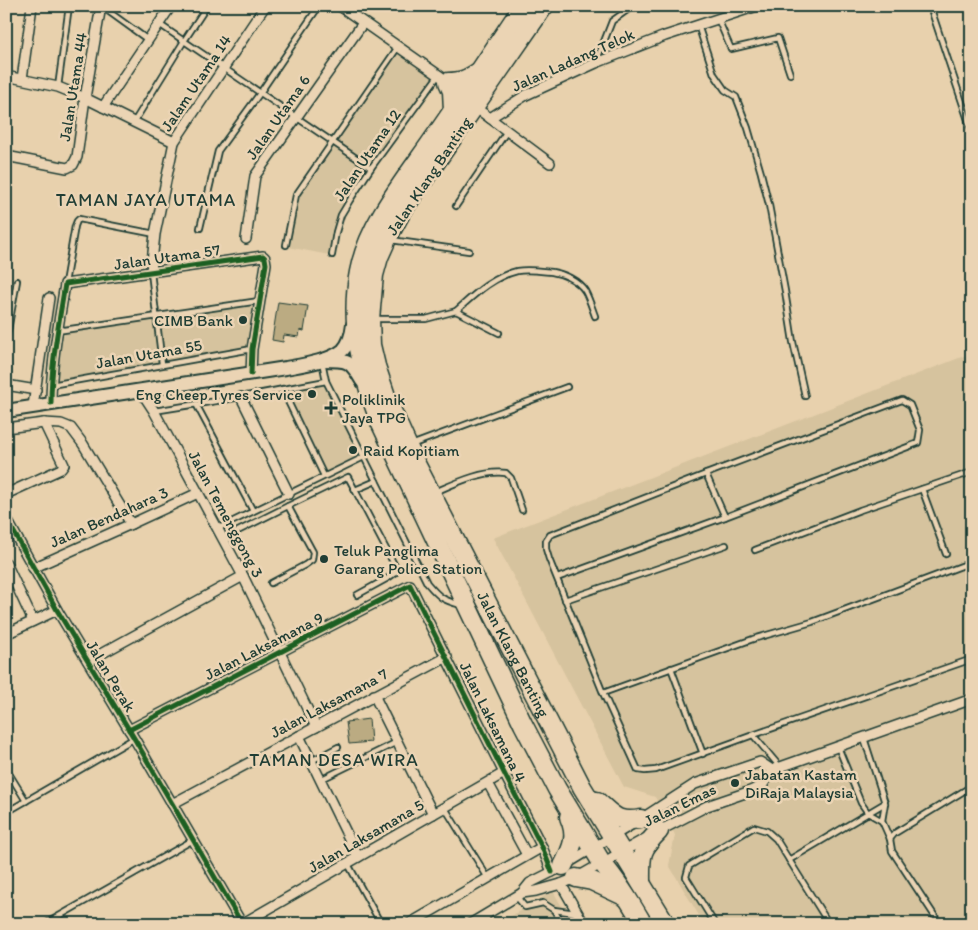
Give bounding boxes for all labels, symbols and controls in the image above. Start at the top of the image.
street label: Jalan Ladang Telok [509,24,638,96]
street label: Jalan Utama 44 [55,31,91,143]
street label: Jalam Utama 14 [157,31,235,135]
street label: Jalan Utama 6 [242,71,314,163]
street label: Jalan Utama 12 [329,105,405,204]
street label: Jalan Klang Banting [382,113,476,239]
district label: TAMAN JAYA UTAMA [56,189,236,211]
street label: Jalan Utama 57 [113,240,221,274]
place label: CIMB Bank [154,311,233,330]
marker: CIMB Bank [237,314,249,326]
street label: Jalan Utama 55 [94,335,204,373]
place label: Eng Cheep Tyres Service [136,385,302,404]
marker: Eng Cheep Tyres Service [306,388,318,400]
place label: Poliklinik Jaya TPG [342,390,406,427]
marker: Poliklinik Jaya TPG [324,401,338,415]
place label: Raid Kopitiam [363,441,460,460]
marker: Raid Kopitiam [347,444,359,456]
street label: Jalan Temenggong 3 [184,447,268,581]
street label: Jalan Bendahara 3 [47,482,171,552]
place label: Teluk Panglima Garang Police Station [334,541,483,578]
marker: Teluk Panglima Garang Police Station [318,553,330,565]
street label: Jalan Klang Banting [474,588,554,721]
street label: Jalan Laksamana 9 [202,608,326,684]
street label: Jalan Perak [82,637,140,716]
street label: Jalan Laksamana 4 [456,659,531,786]
street label: Jalan Laksamana 7 [267,664,391,742]
district label: TAMAN DESA WIRA [249,749,419,771]
place label: Jabatan Kastam DiRaja Malaysia [745,765,857,802]
marker: Jabatan Kastam DiRaja Malaysia [729,777,741,789]
street label: Jalan Emas [641,779,719,831]
street label: Jalan Laksamana 5 [305,795,427,877]

